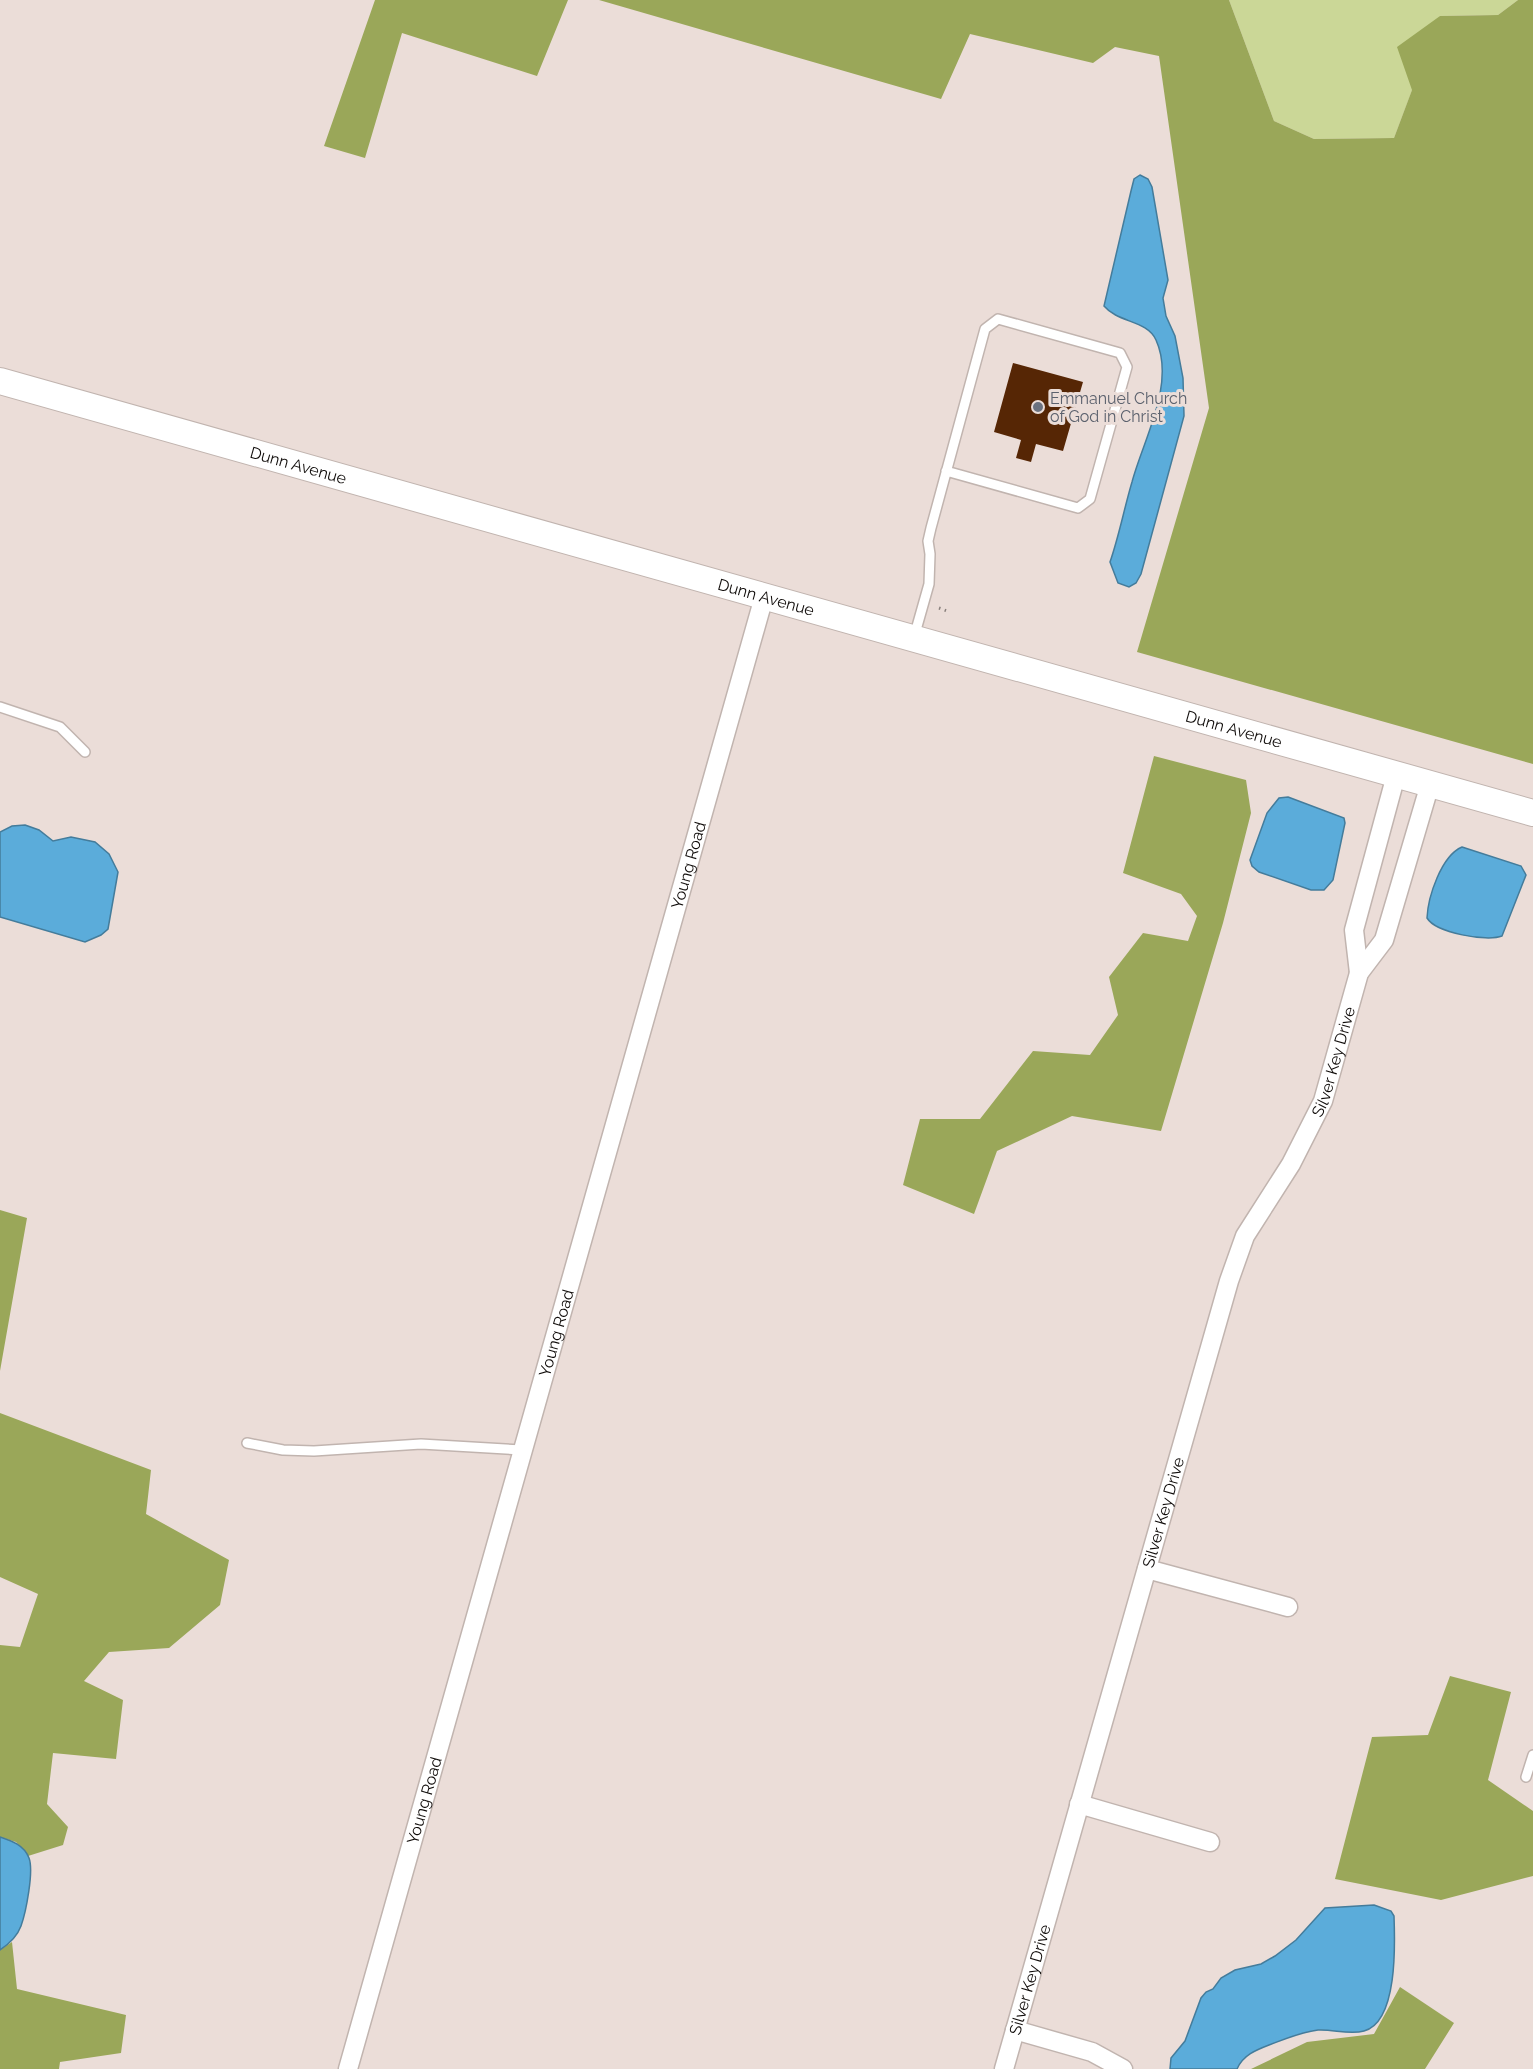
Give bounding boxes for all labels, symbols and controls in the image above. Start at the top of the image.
place label: Emmanuel Church of God in Christ [1050,389,1187,426]
marker: Emmanuel Church of God in Christ [1031,400,1045,414]
street label: Dunn Avenue [248,442,349,488]
street label: Dunn Avenue [716,574,817,620]
street label: Dunn Avenue [1184,706,1284,751]
street label: Young Road [667,819,710,911]
street label: Silver Key Drive [1307,1005,1359,1120]
street label: Young Road [535,1287,577,1379]
street label: Silver Key Drive [1138,1455,1188,1570]
street label: Young Road [403,1755,445,1846]
street label: Silver Key Drive [1005,1922,1054,2037]

